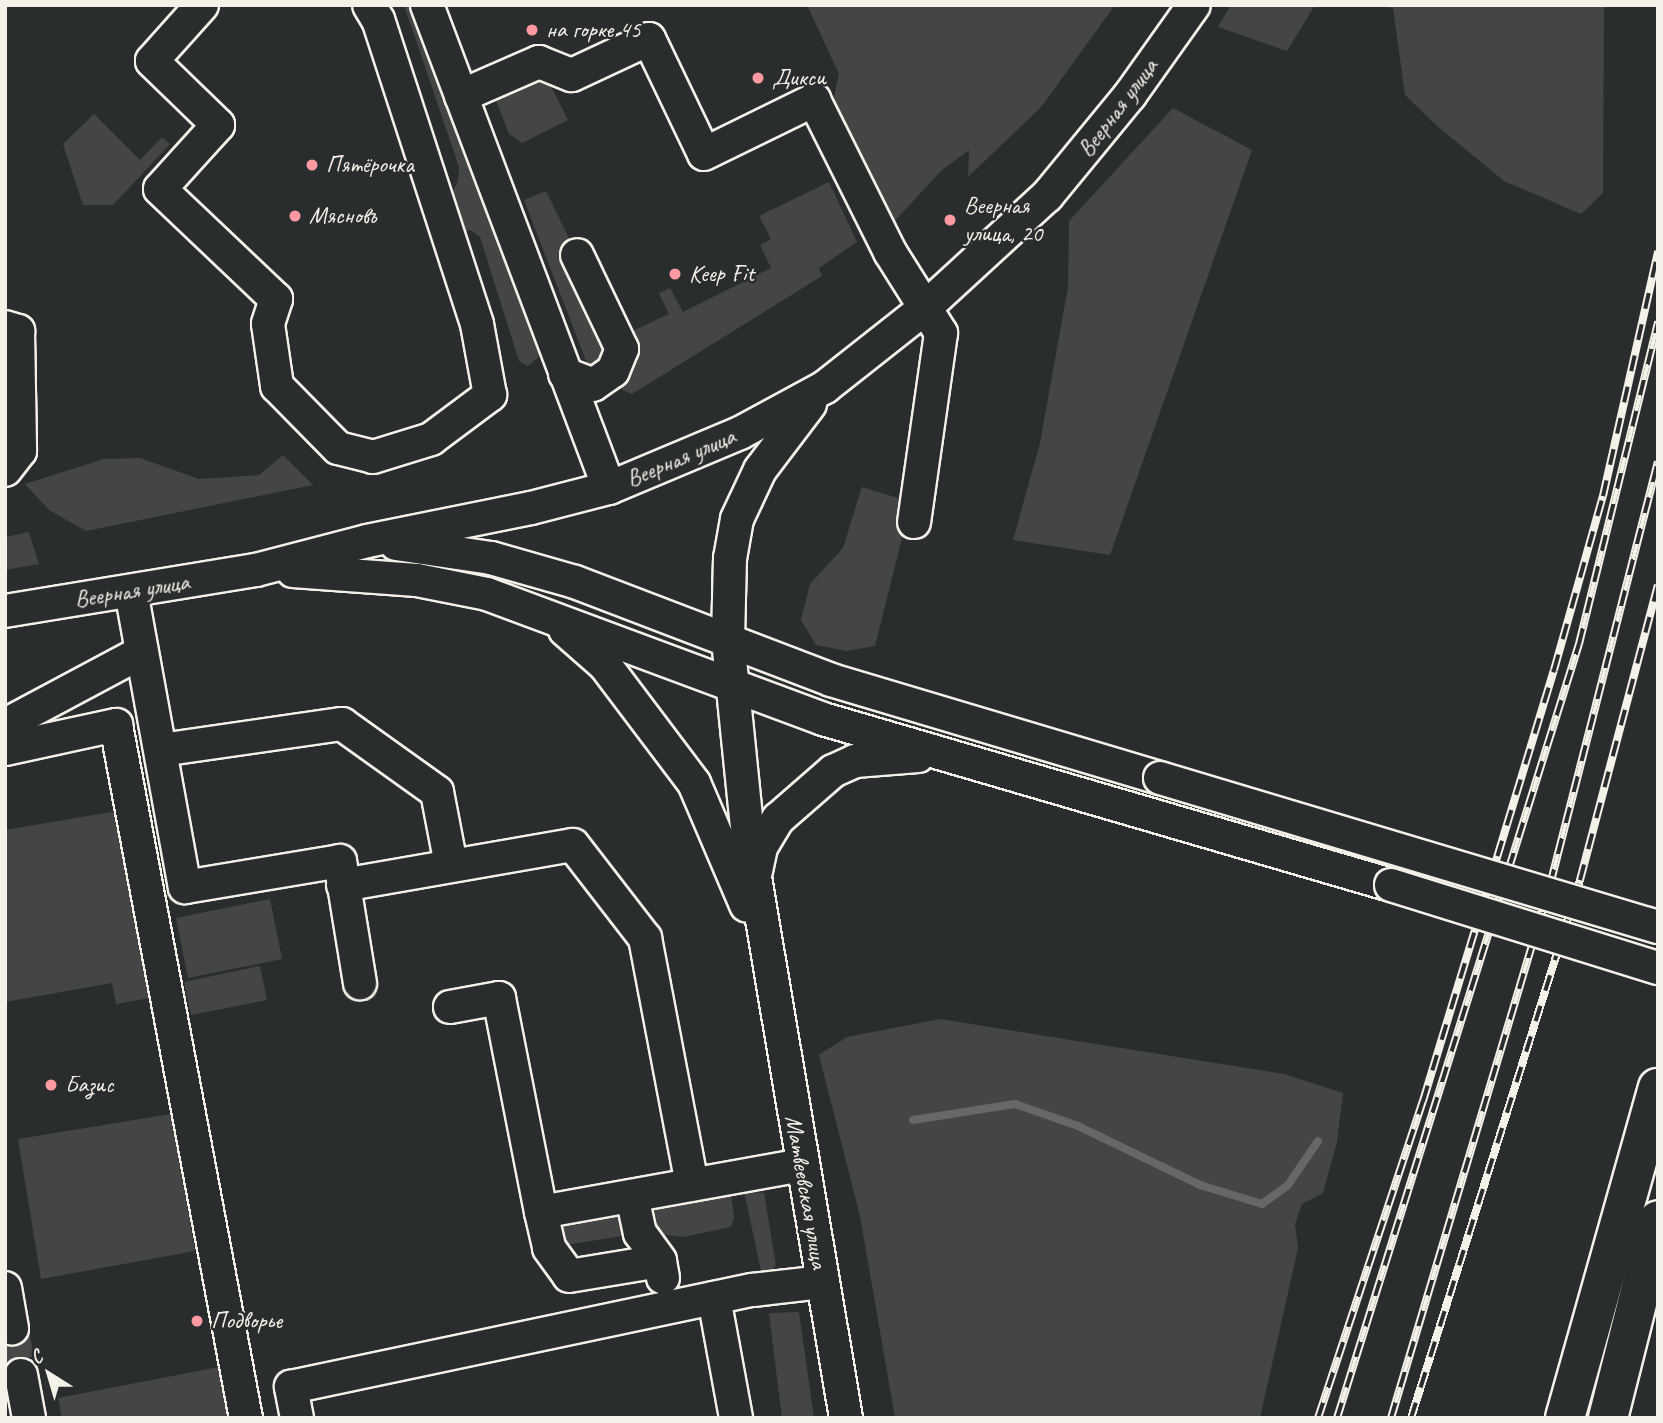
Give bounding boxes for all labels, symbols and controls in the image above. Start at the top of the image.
place label: на горке 45 [546,16,640,44]
marker: на горке 45 [524,22,540,38]
street label: Веерная улица [1071,53,1165,163]
place label: Дикси [772,64,826,92]
marker: Дикси [750,70,766,86]
place label: Пятёрочка [326,151,414,179]
marker: Пятёрочка [304,157,320,173]
place label: Веерная улица, 20 [964,192,1042,248]
place label: Мясновъ [309,202,377,230]
marker: Мясновъ [287,208,303,224]
marker: Веерная улица, 20 [942,212,958,228]
place label: Keep Fit [689,260,754,288]
marker: Keep Fit [667,266,683,282]
street label: Веерная улица [622,422,740,494]
street label: Веерная улица [72,568,192,614]
place label: Базис [65,1071,113,1099]
marker: Базис [43,1077,59,1093]
street label: Матвеевская улица [778,1112,834,1272]
place label: Подворье [211,1307,282,1335]
marker: Подворье [189,1313,205,1329]
north arrow [14,1339,84,1409]
text: С [25,1345,47,1370]

